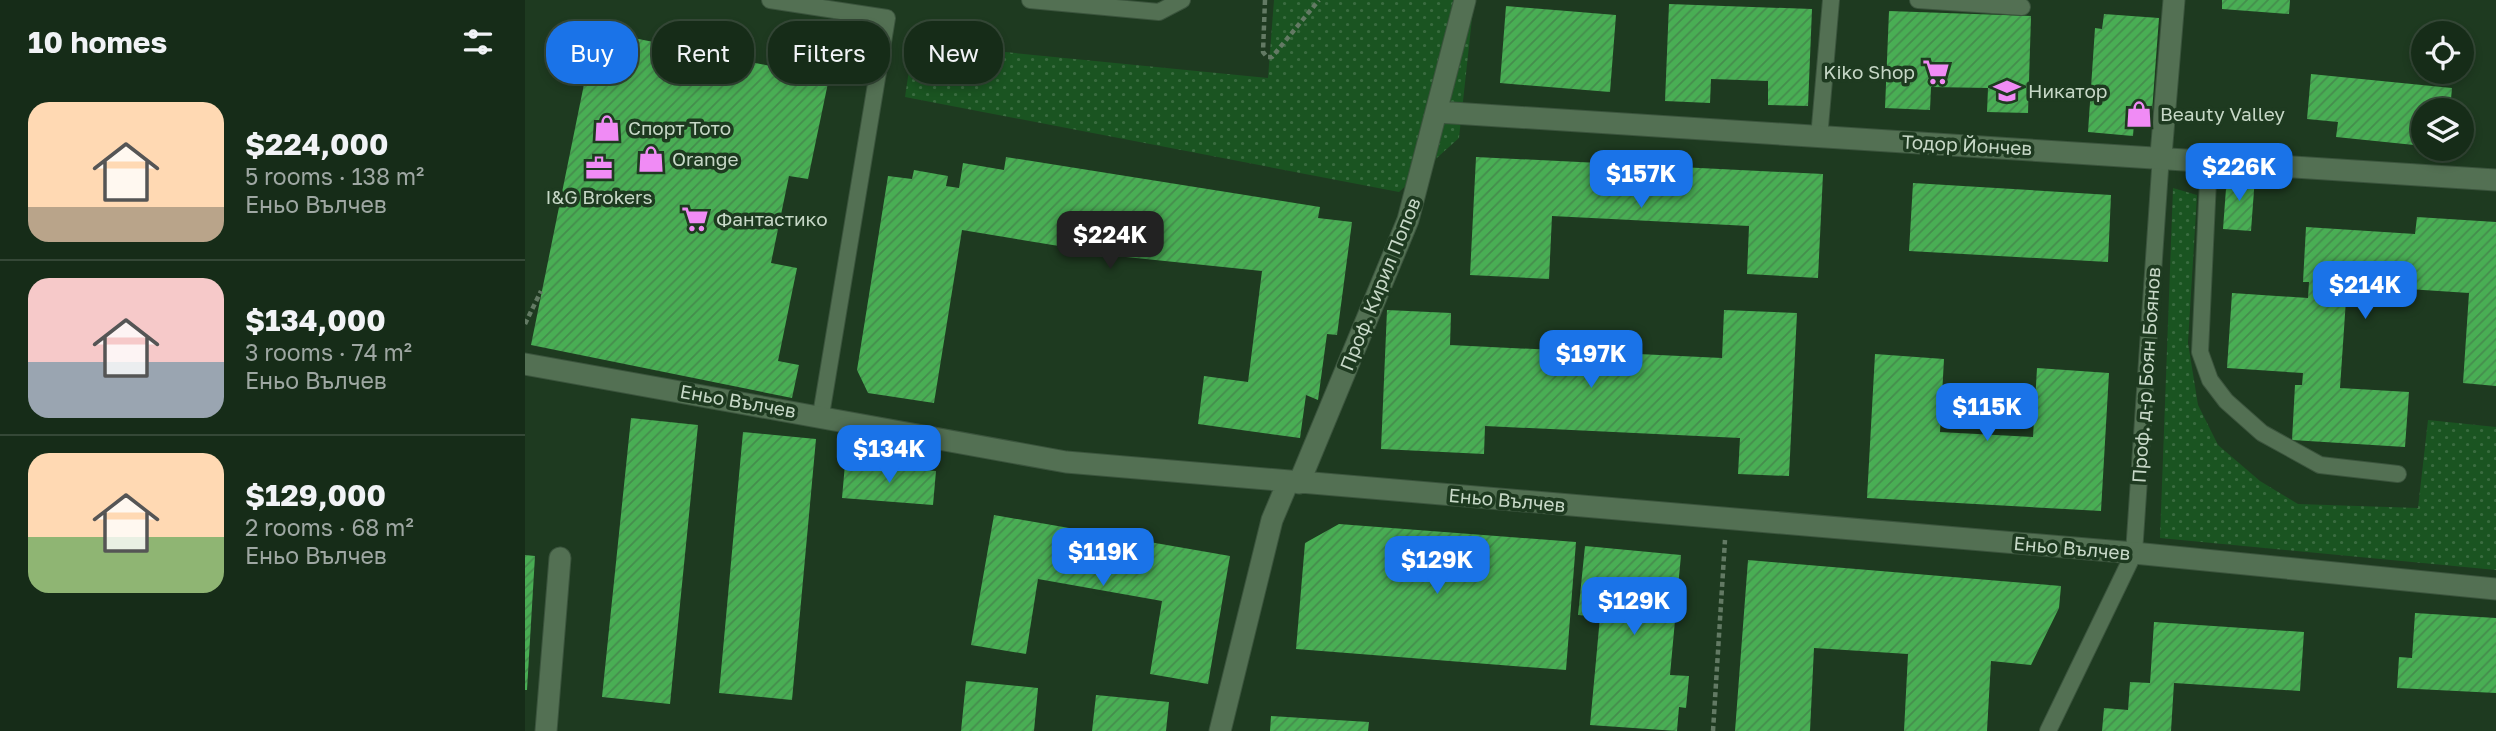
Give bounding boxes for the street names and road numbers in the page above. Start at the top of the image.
street label: Тодор Йончев [1901,130,2033,159]
street label: Проф. Кирил Попов [1334,194,1425,374]
street label: Проф. д-р Боян Боянов [2126,266,2165,484]
street label: Еньо Вълчев [678,379,798,422]
street label: Еньо Вълчев [1448,483,1566,516]
street label: Еньо Вълчев [2013,531,2131,564]

